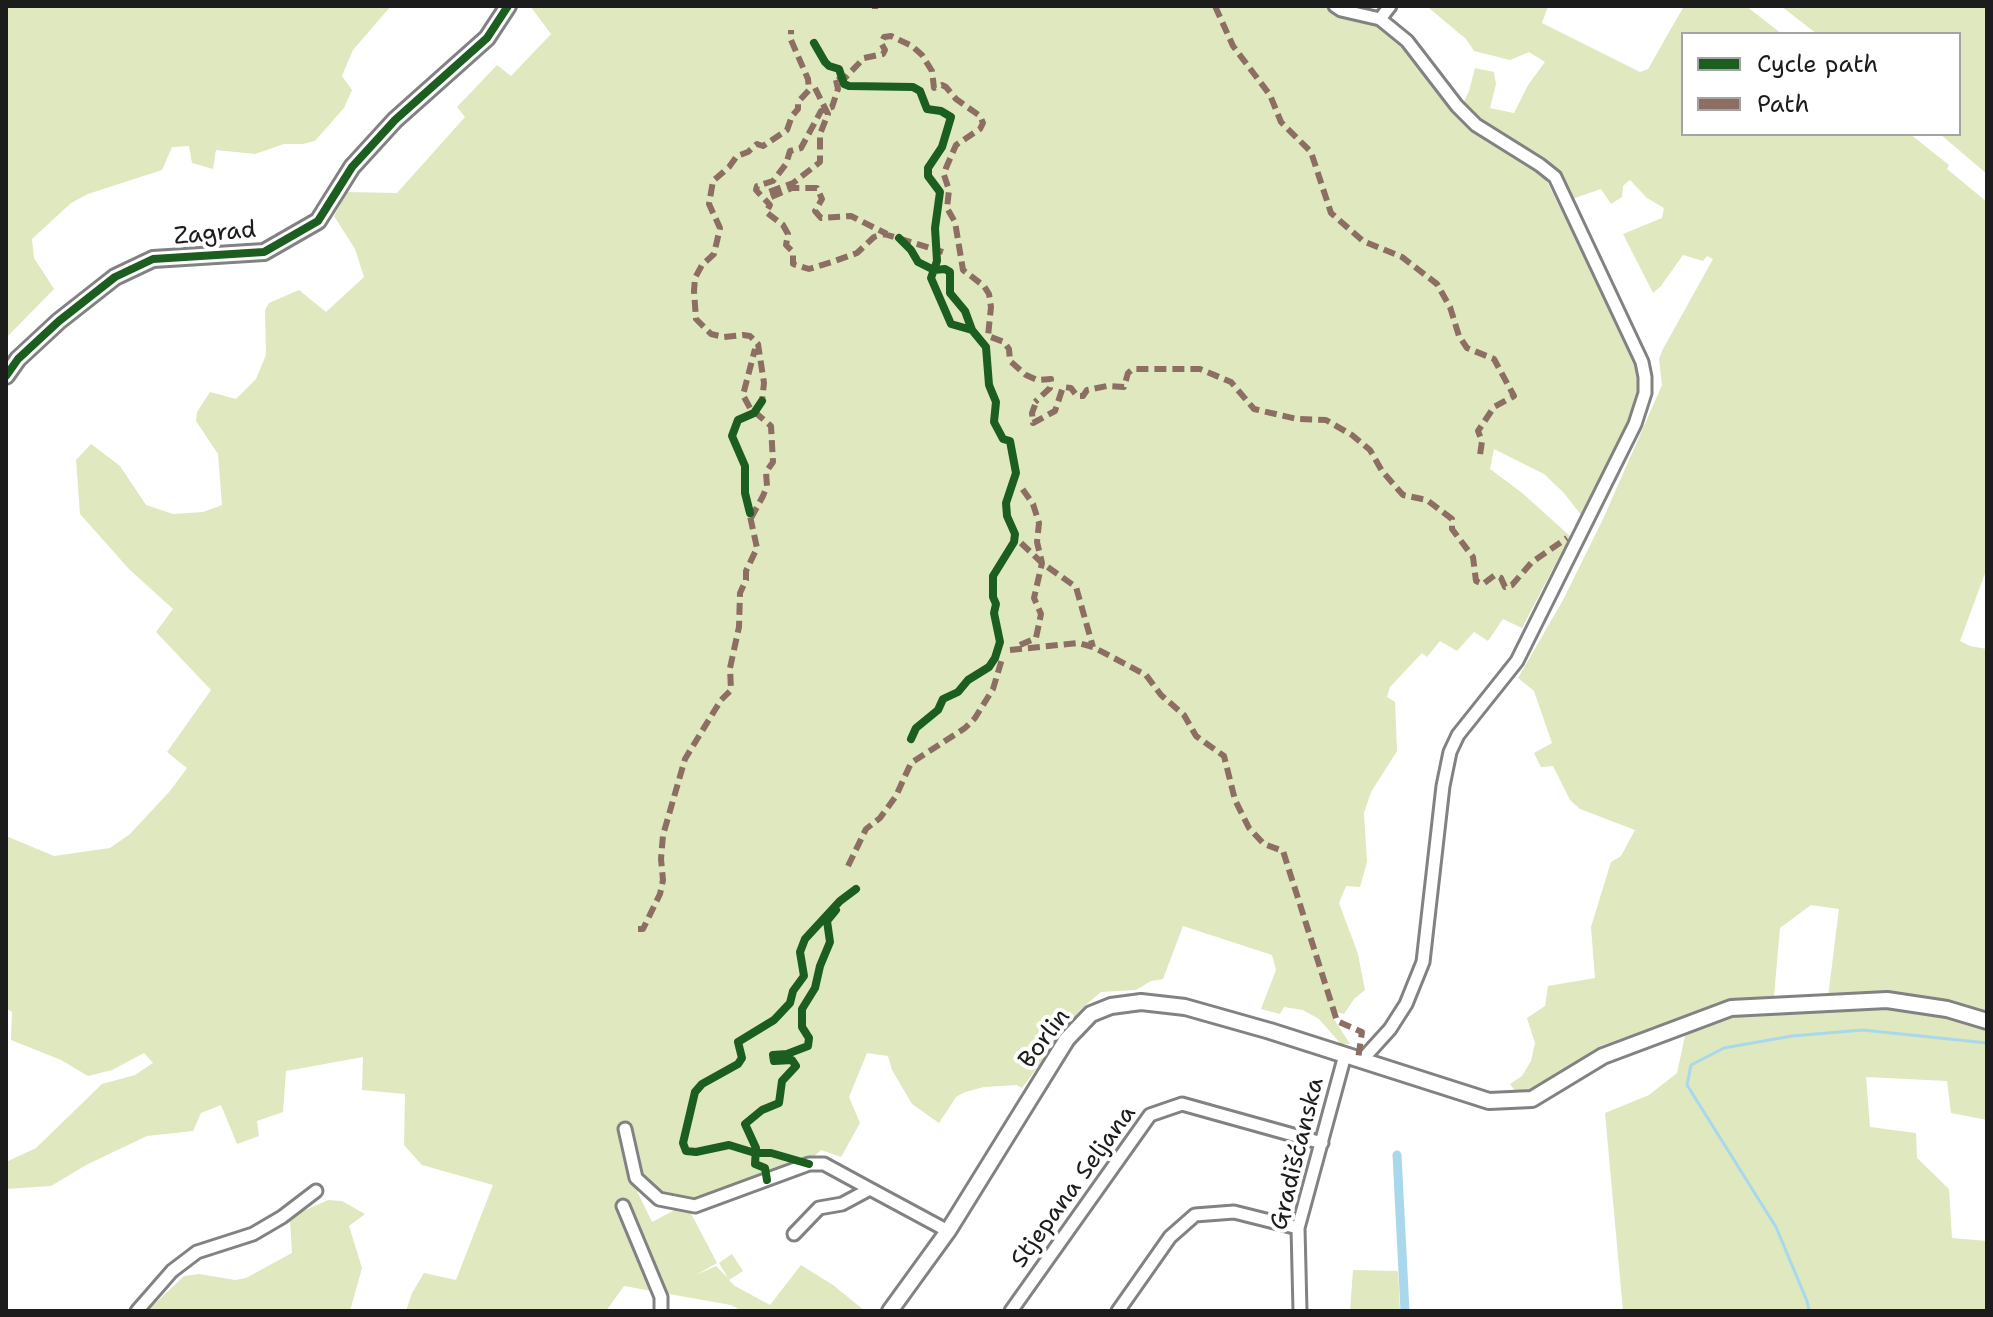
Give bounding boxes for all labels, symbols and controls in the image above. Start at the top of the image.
legend [1681,32,1961,136]
text: Cycle path [1757,48,1878,80]
text: Path [1757,88,1809,120]
street label: Zagrad [173,216,257,252]
street label: Borlin [1013,1004,1077,1074]
street label: Gradišćanska [1265,1075,1331,1233]
street label: Stjepana Seljana [1005,1100,1143,1274]

